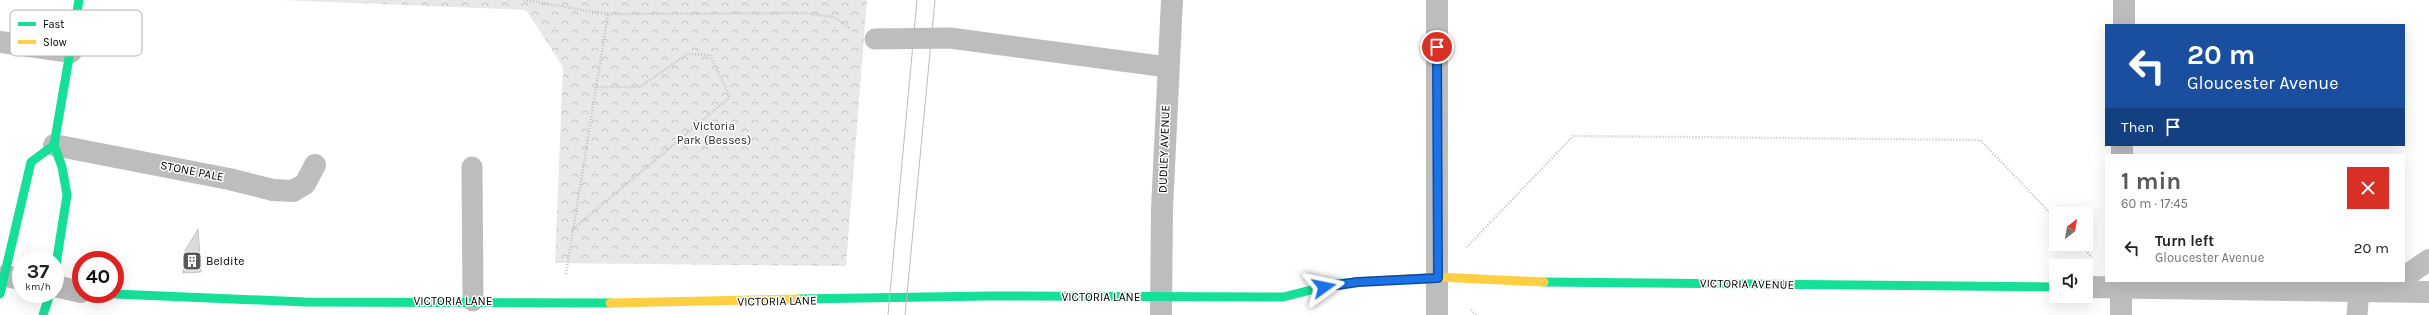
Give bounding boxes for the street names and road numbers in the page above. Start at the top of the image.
street label: DUDLEY AVENUE [1155,105,1173,193]
street label: STONE PALE [159,158,225,184]
street label: VICTORIA AVENUE [1700,276,1794,292]
street label: VICTORIA LANE [1061,290,1141,304]
street label: VICTORIA LANE [737,293,817,309]
street label: VICTORIA LANE [413,294,493,308]

